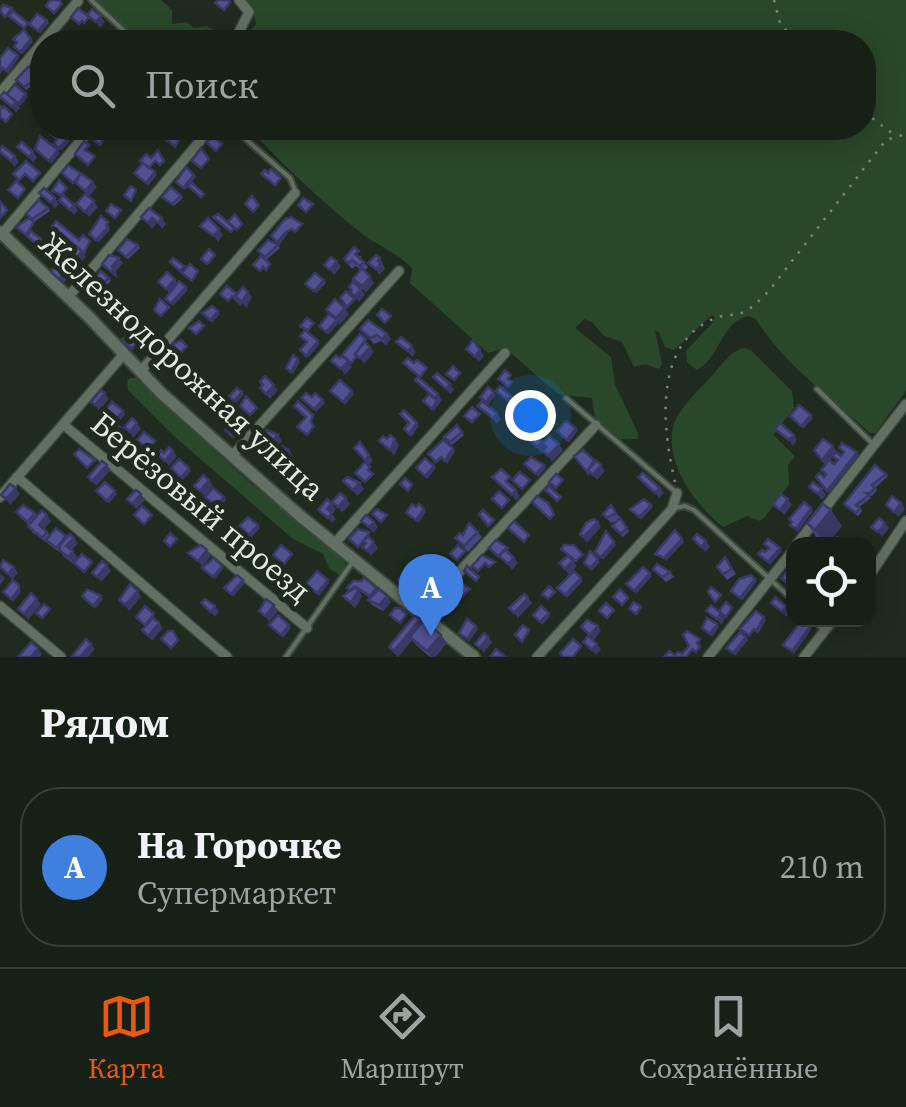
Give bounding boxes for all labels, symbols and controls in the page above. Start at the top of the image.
search box [30,30,876,140]
icon: search [65,58,120,113]
text: Поиск [145,59,258,111]
street label: Железнодорожная улица [30,222,335,511]
your location [505,390,556,441]
street label: Берёзовый проезд [82,402,320,612]
map controls [786,537,876,627]
button: locate [786,537,876,627]
pin: A [398,554,464,636]
text: Рядом [40,693,169,751]
text: На Горочке [137,819,342,871]
text: A [64,845,85,889]
text: 210 m [780,845,864,889]
text: Супермаркет [137,871,336,915]
tab: Карта [88,989,165,1087]
tab: Маршрут [340,989,464,1087]
tab: Сохранённые [639,989,818,1087]

